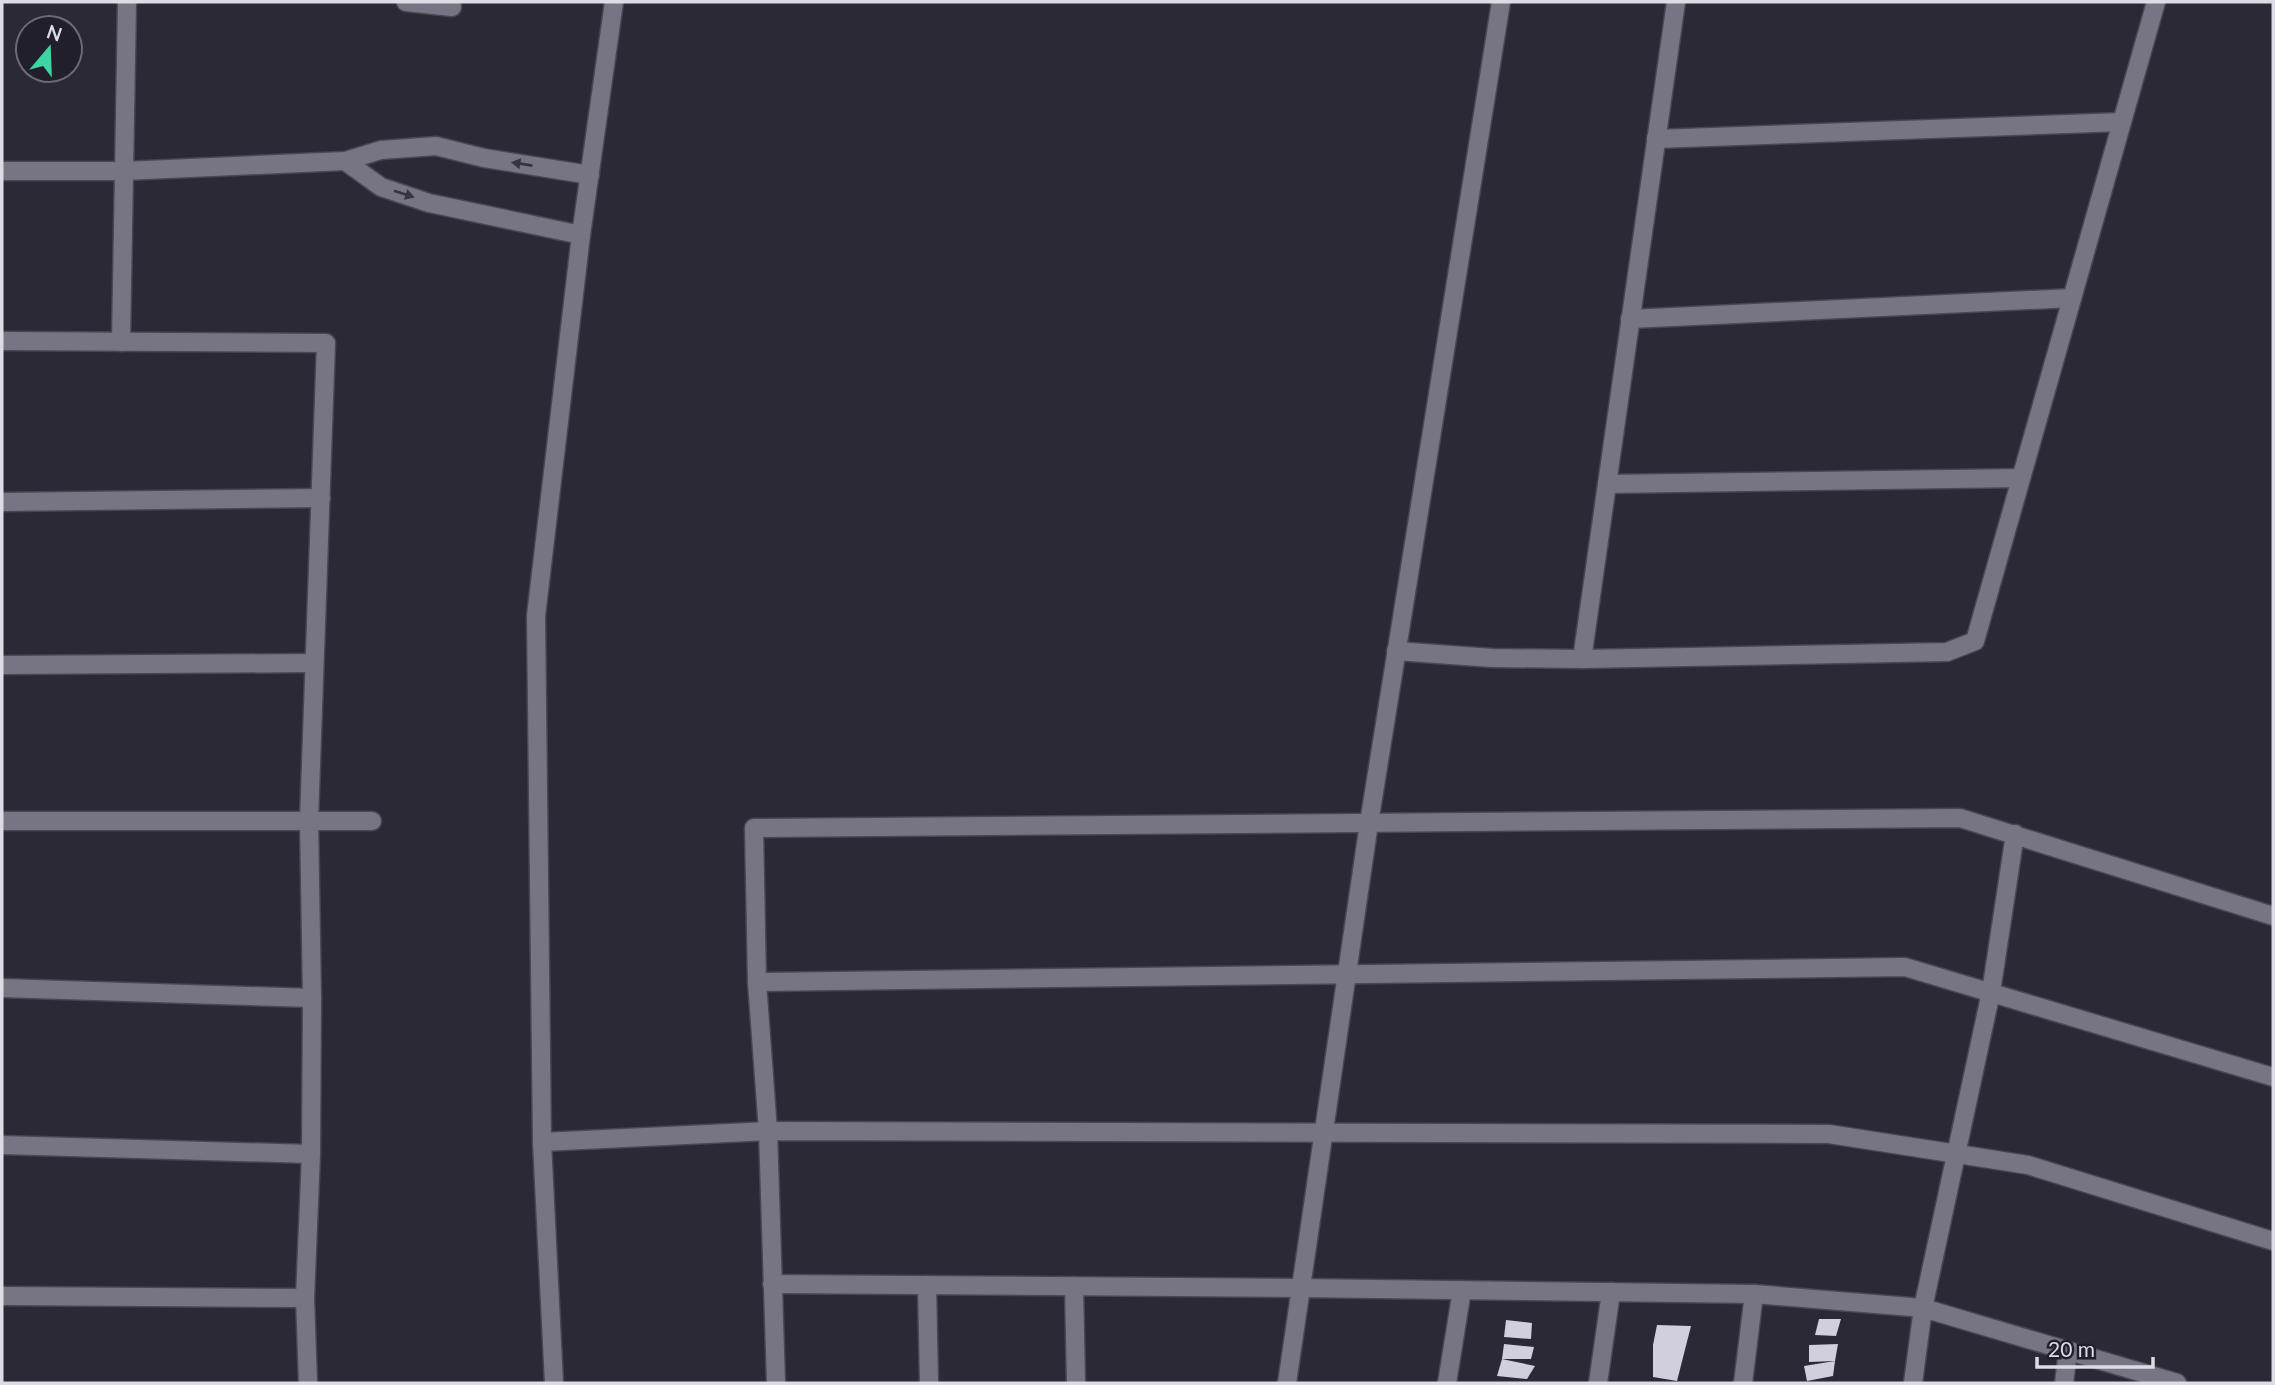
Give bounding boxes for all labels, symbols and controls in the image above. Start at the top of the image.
north arrow [14,14,84,84]
text: N [44,19,65,46]
one-way arrow [511,158,533,169]
one-way arrow [393,190,414,200]
scale bar [2037,1326,2152,1370]
text: 20 m [2048,1336,2095,1361]

